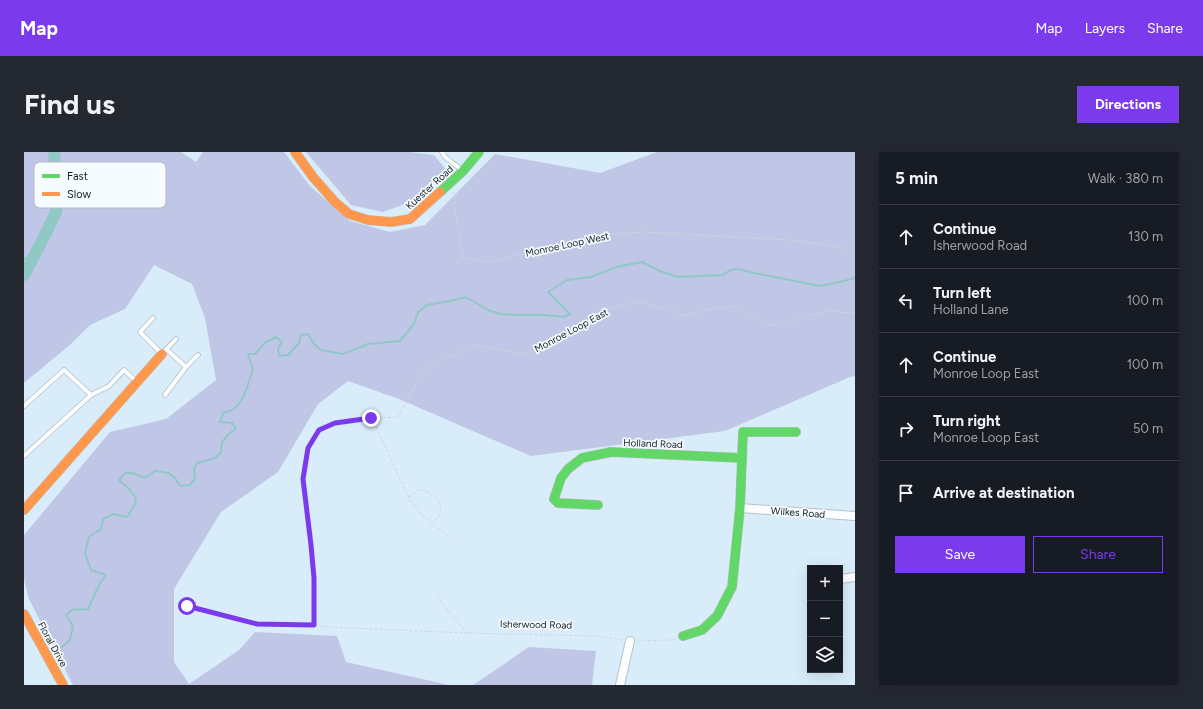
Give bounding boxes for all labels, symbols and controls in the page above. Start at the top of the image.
text: Map [20,17,58,40]
text: Map [1035,20,1063,37]
text: Layers [1085,20,1125,37]
text: Share [1147,20,1183,37]
button: Directions [1077,86,1179,123]
text: Find us [24,87,115,121]
legend [34,162,166,208]
street label: Kuester Road [403,162,456,212]
text: 5 min [895,168,938,188]
text: Fast [67,170,88,183]
text: Walk · 380 m [1088,171,1163,186]
text: Slow [67,188,91,201]
text: Continue [933,220,996,238]
icon: ahead [895,226,917,248]
street label: Monroe Loop West [524,229,610,260]
text: 130 m [1128,229,1163,244]
text: Isherwood Road [933,238,1027,253]
text: Turn left [933,284,991,302]
icon: left [895,290,917,312]
text: 100 m [1127,293,1163,308]
text: Holland Lane [933,302,1008,317]
street label: Monroe Loop East [532,305,610,355]
text: Continue [933,348,996,366]
icon: ahead [895,354,917,376]
text: 100 m [1127,357,1163,372]
text: Monroe Loop East [933,366,1039,381]
route end [362,409,380,427]
text: Turn right [933,412,1001,430]
icon: right [895,418,917,440]
text: 50 m [1133,421,1163,436]
text: Monroe Loop East [933,430,1039,445]
street label: Holland Road [623,436,683,451]
icon: arrive [895,482,917,504]
text: Arrive at destination [933,484,1074,502]
street label: Wilkes Road [770,504,826,521]
button: Save [895,536,1025,573]
button: Share [1033,536,1163,573]
map controls [807,565,843,673]
button: + [807,565,843,601]
route start [178,597,196,615]
button: − [807,601,843,637]
street label: Isherwood Road [500,617,572,632]
street label: Floral Drive [35,619,71,670]
button: layers [807,637,843,673]

